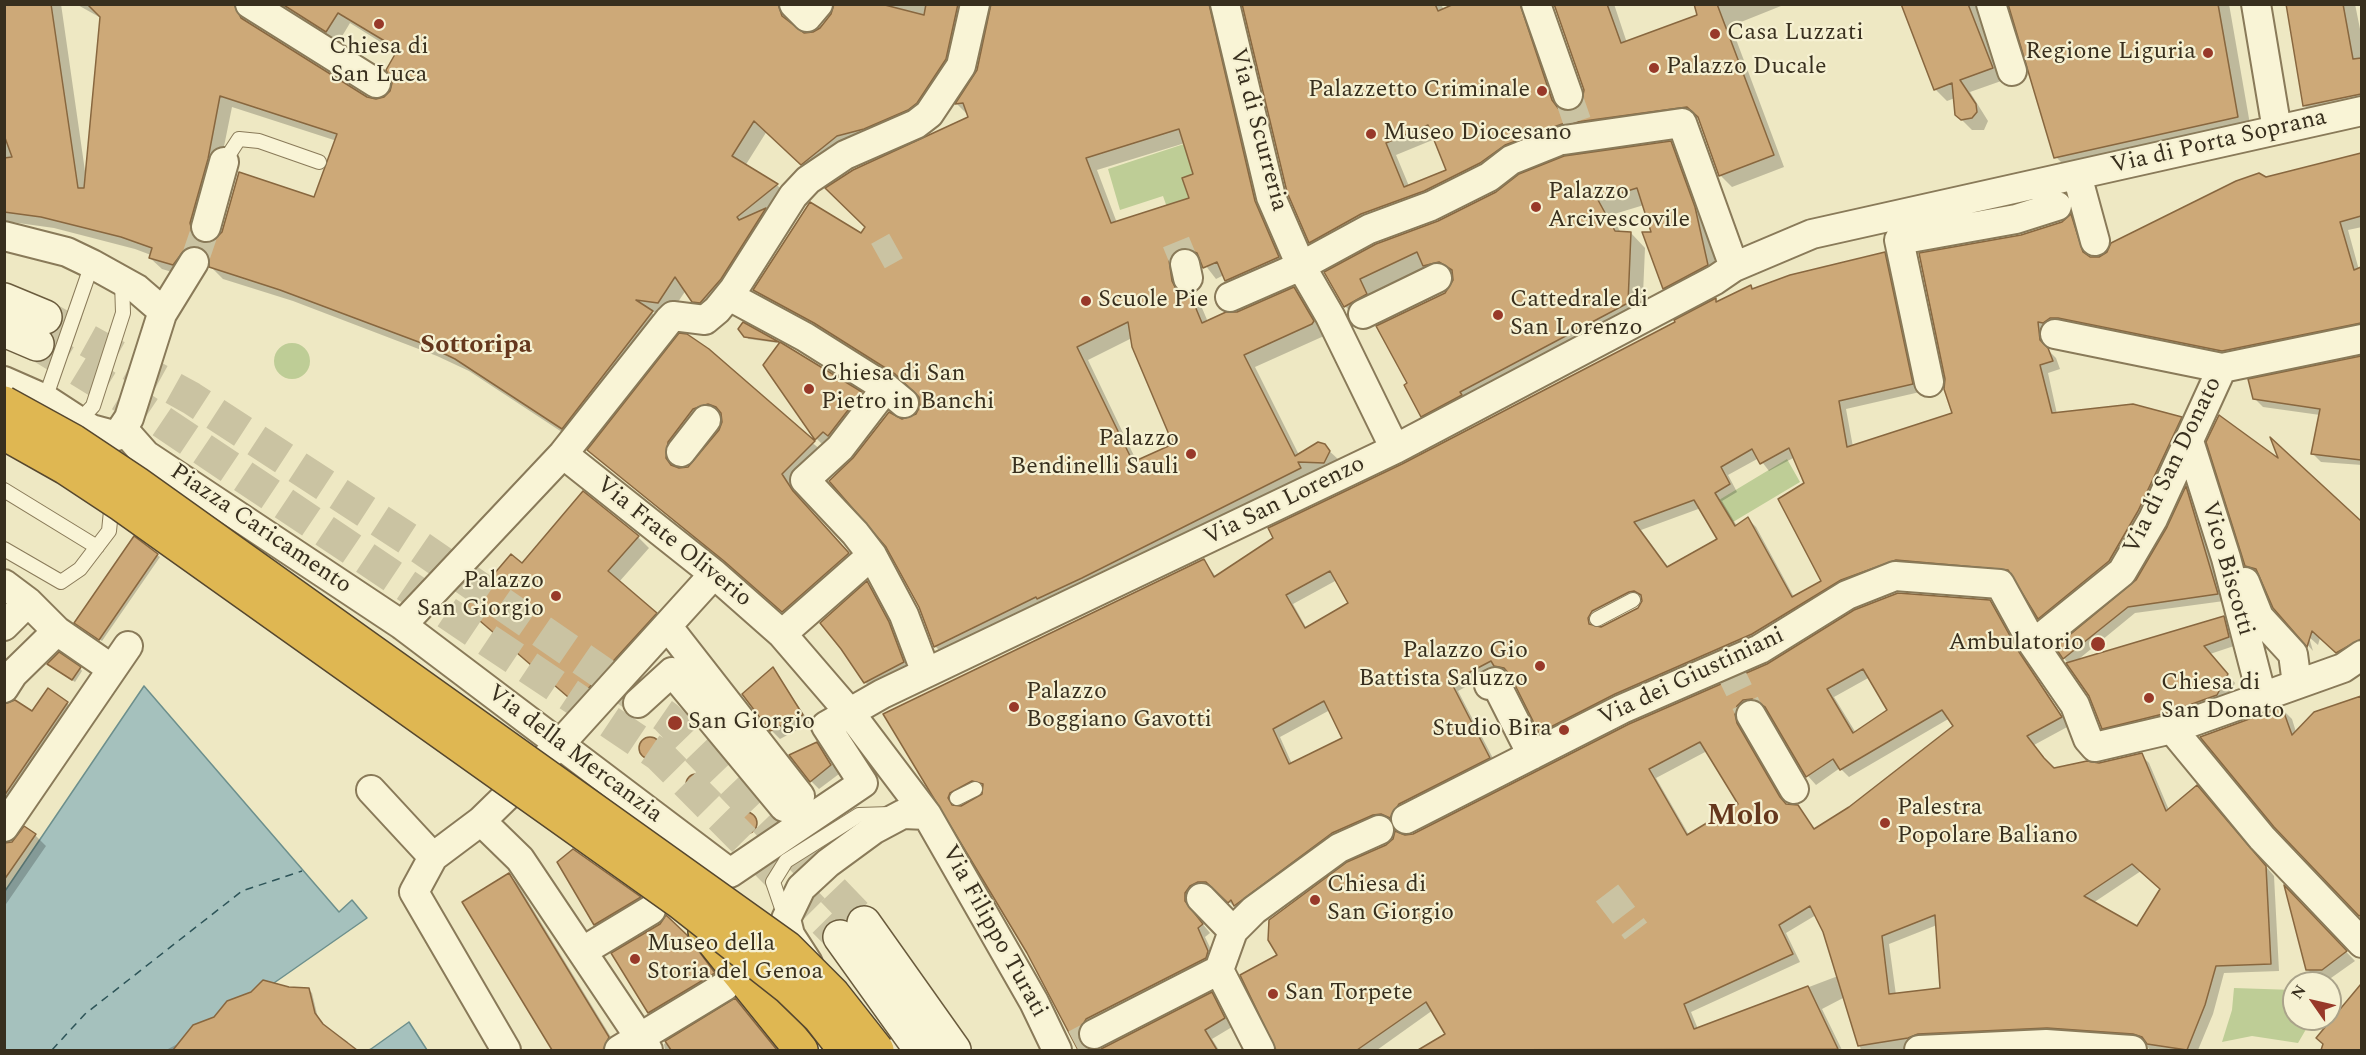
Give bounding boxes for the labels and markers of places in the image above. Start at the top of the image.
marker: Chiesa di San Luca [372,17,386,31]
place label: Casa Luzzati [1727,20,1864,48]
marker: Casa Luzzati [1708,27,1722,41]
place label: Chiesa di San Luca [329,34,429,90]
place label: Regione Liguria [2025,39,2196,67]
marker: Regione Liguria [2201,46,2215,60]
place label: Palazzo Ducale [1666,54,1827,82]
marker: Palazzo Ducale [1647,61,1661,75]
place label: Palazzetto Criminale [1308,77,1530,105]
marker: Palazzetto Criminale [1535,84,1549,98]
place label: Museo Diocesano [1383,120,1572,148]
marker: Museo Diocesano [1364,127,1378,141]
place label: Palazzo Arcivescovile [1548,179,1690,235]
marker: Palazzo Arcivescovile [1529,200,1543,214]
place label: Scuole Pie [1098,287,1208,315]
place label: Cattedrale di San Lorenzo [1510,287,1648,343]
marker: Scuole Pie [1079,294,1093,308]
marker: Cattedrale di San Lorenzo [1491,308,1505,322]
place label: Chiesa di San Pietro in Banchi [821,361,994,417]
marker: Chiesa di San Pietro in Banchi [802,382,816,396]
place label: Palazzo Bendinelli Sauli [1010,426,1179,482]
marker: Palazzo Bendinelli Sauli [1184,447,1198,461]
place label: Palazzo San Giorgio [417,568,544,624]
marker: Palazzo San Giorgio [549,589,563,603]
place label: Ambulatorio [1948,630,2084,658]
marker: Ambulatorio [2089,635,2107,653]
place label: Palazzo Gio Battista Saluzzo [1358,638,1528,694]
marker: Palazzo Gio Battista Saluzzo [1533,659,1547,673]
place label: Chiesa di San Donato [2161,670,2285,726]
place label: Palazzo Boggiano Gavotti [1026,679,1212,735]
marker: Chiesa di San Donato [2142,691,2156,705]
marker: Palazzo Boggiano Gavotti [1007,700,1021,714]
place label: San Giorgio [688,709,815,737]
marker: San Giorgio [666,714,684,732]
place label: Studio Bira [1432,716,1552,744]
marker: Studio Bira [1557,723,1571,737]
place label: Palestra Popolare Baliano [1897,795,2078,851]
marker: Palestra Popolare Baliano [1878,816,1892,830]
place label: Chiesa di San Giorgio [1327,872,1454,928]
marker: Chiesa di San Giorgio [1308,893,1322,907]
place label: Museo della Storia del Genoa [647,931,823,987]
marker: Museo della Storia del Genoa [628,952,642,966]
place label: San Torpete [1285,980,1413,1008]
marker: San Torpete [1266,987,1280,1001]

